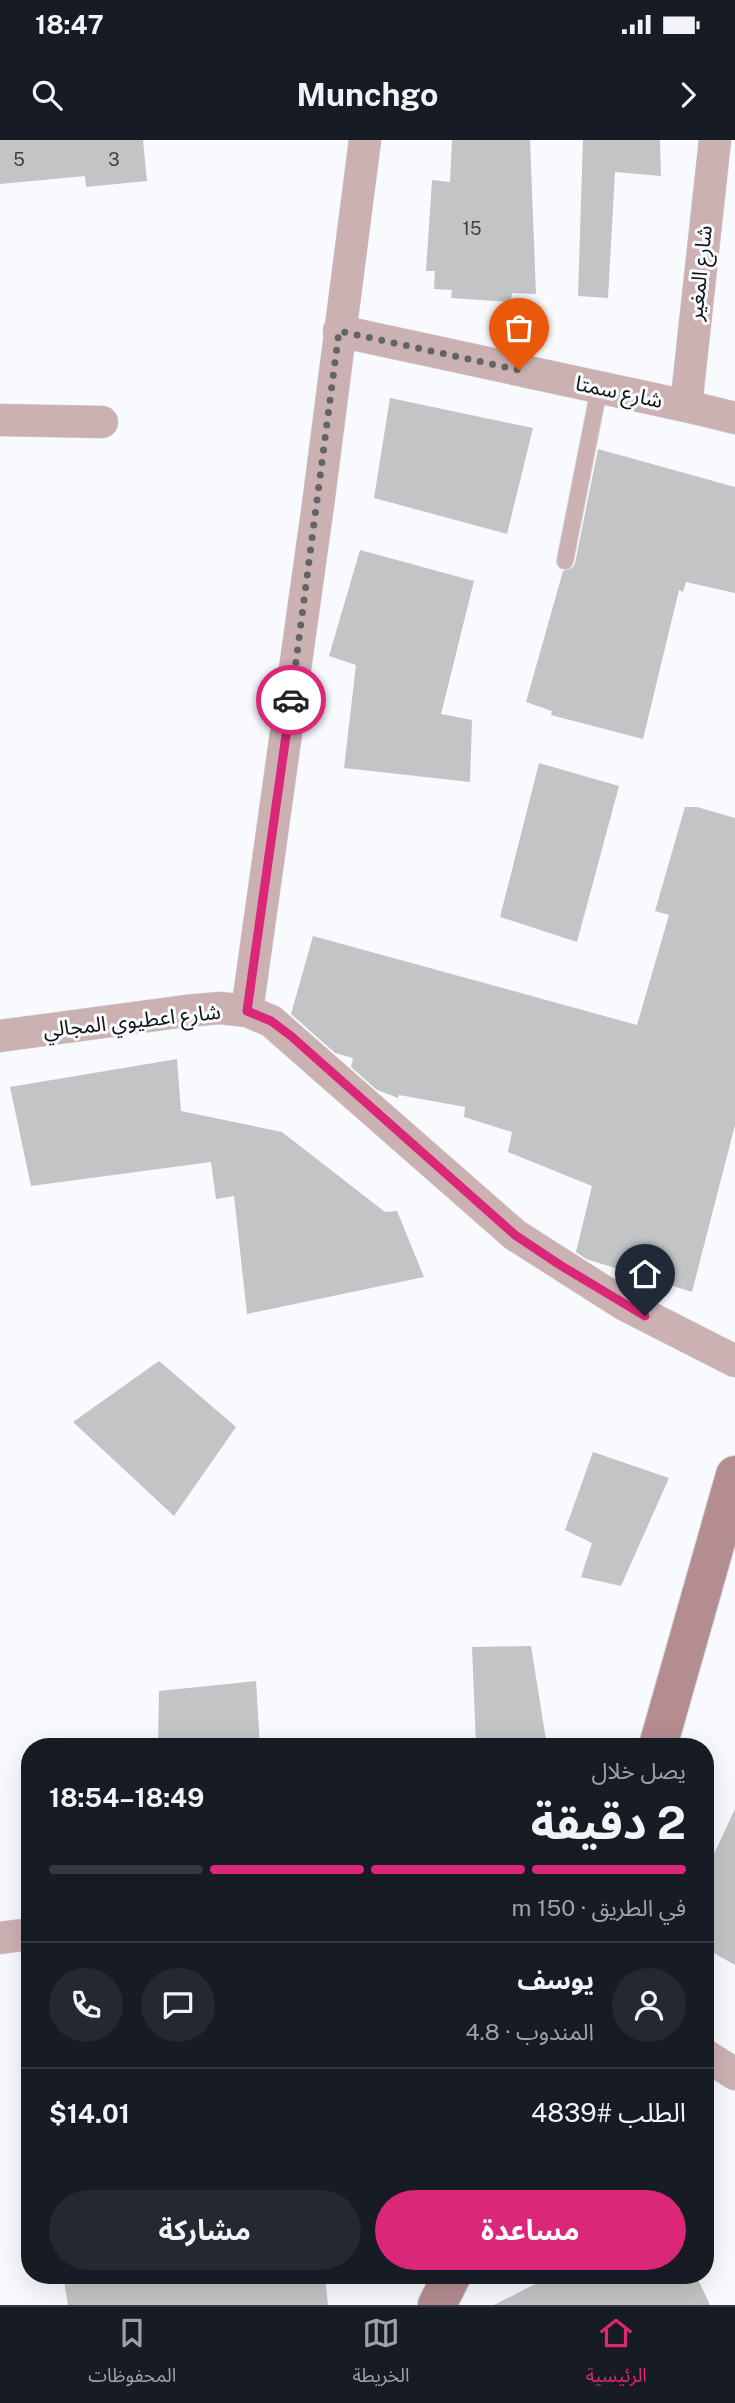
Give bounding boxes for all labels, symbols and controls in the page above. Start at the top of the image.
text: 18:47 [35,9,104,40]
icon: search [28,76,66,114]
text: Munchgo [297,76,438,113]
icon: forward [669,76,707,114]
house number: 5 [13,149,25,170]
house number: 3 [108,149,120,170]
house number: 15 [463,218,481,239]
street label: شارع المغير [682,224,720,323]
pin [489,298,549,370]
icon: bag [500,309,538,347]
street label: شارع سمتا [573,370,665,416]
courier [256,665,326,735]
icon: car [272,681,310,719]
street label: شارع اعطيوي المجالي [42,999,222,1046]
pin [615,1244,675,1316]
icon: home [626,1255,664,1293]
text: يصل خلال [592,1757,686,1784]
text: 18:49–18:54 [49,1782,204,1813]
text: 2 دقيقة [531,1795,686,1849]
text: في الطريق · 150 m [512,1894,686,1921]
text: يوسف [517,1964,594,1995]
button: phone [49,1968,123,2042]
button: chat [141,1968,215,2042]
button: person [612,1968,686,2042]
text: المندوب · 4.8 [465,2018,594,2045]
text: الطلب #4839 [531,2097,686,2128]
text: $14.01 [49,2098,130,2129]
button: مشاركة [49,2190,361,2270]
button: مساعدة [375,2190,686,2270]
tab: المحفوظات [88,2314,176,2396]
tab: الخريطة [353,2314,410,2396]
tab: الرئيسية [586,2314,647,2396]

